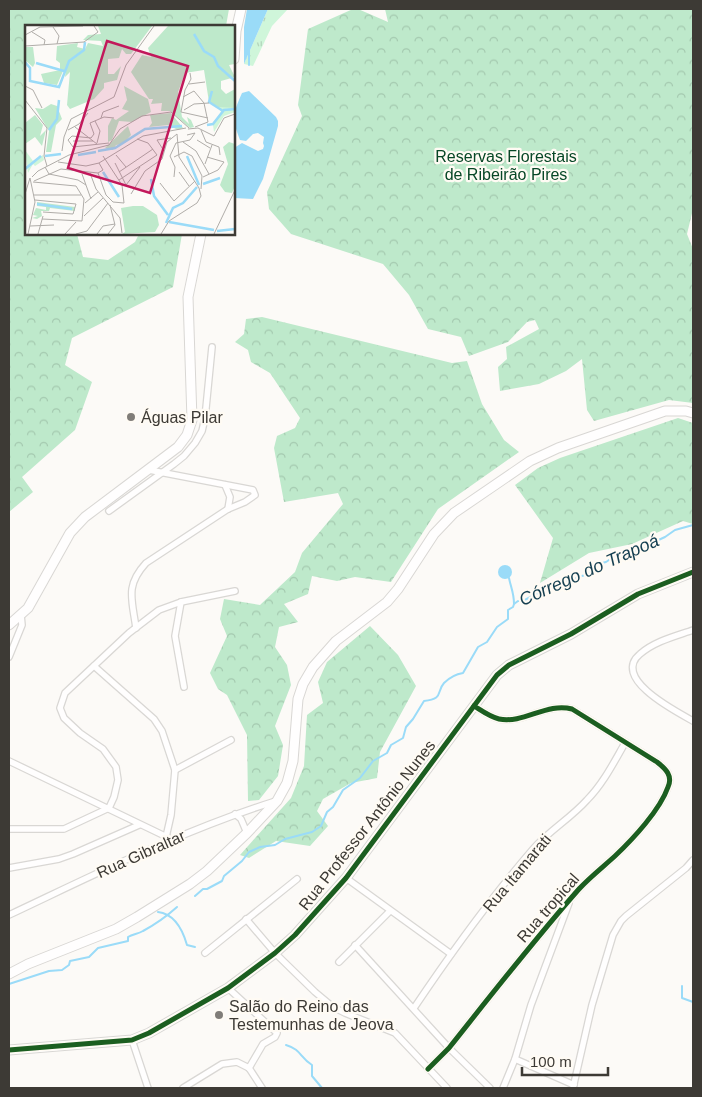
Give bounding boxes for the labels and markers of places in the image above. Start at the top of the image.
place label: Águas Pilar [141,408,223,426]
marker: Águas Pilar [125,411,137,423]
place label: Salão do Reino das Testemunhas de Jeova [229,998,394,1033]
marker: Salão do Reino das Testemunhas de Jeova [213,1009,225,1021]

